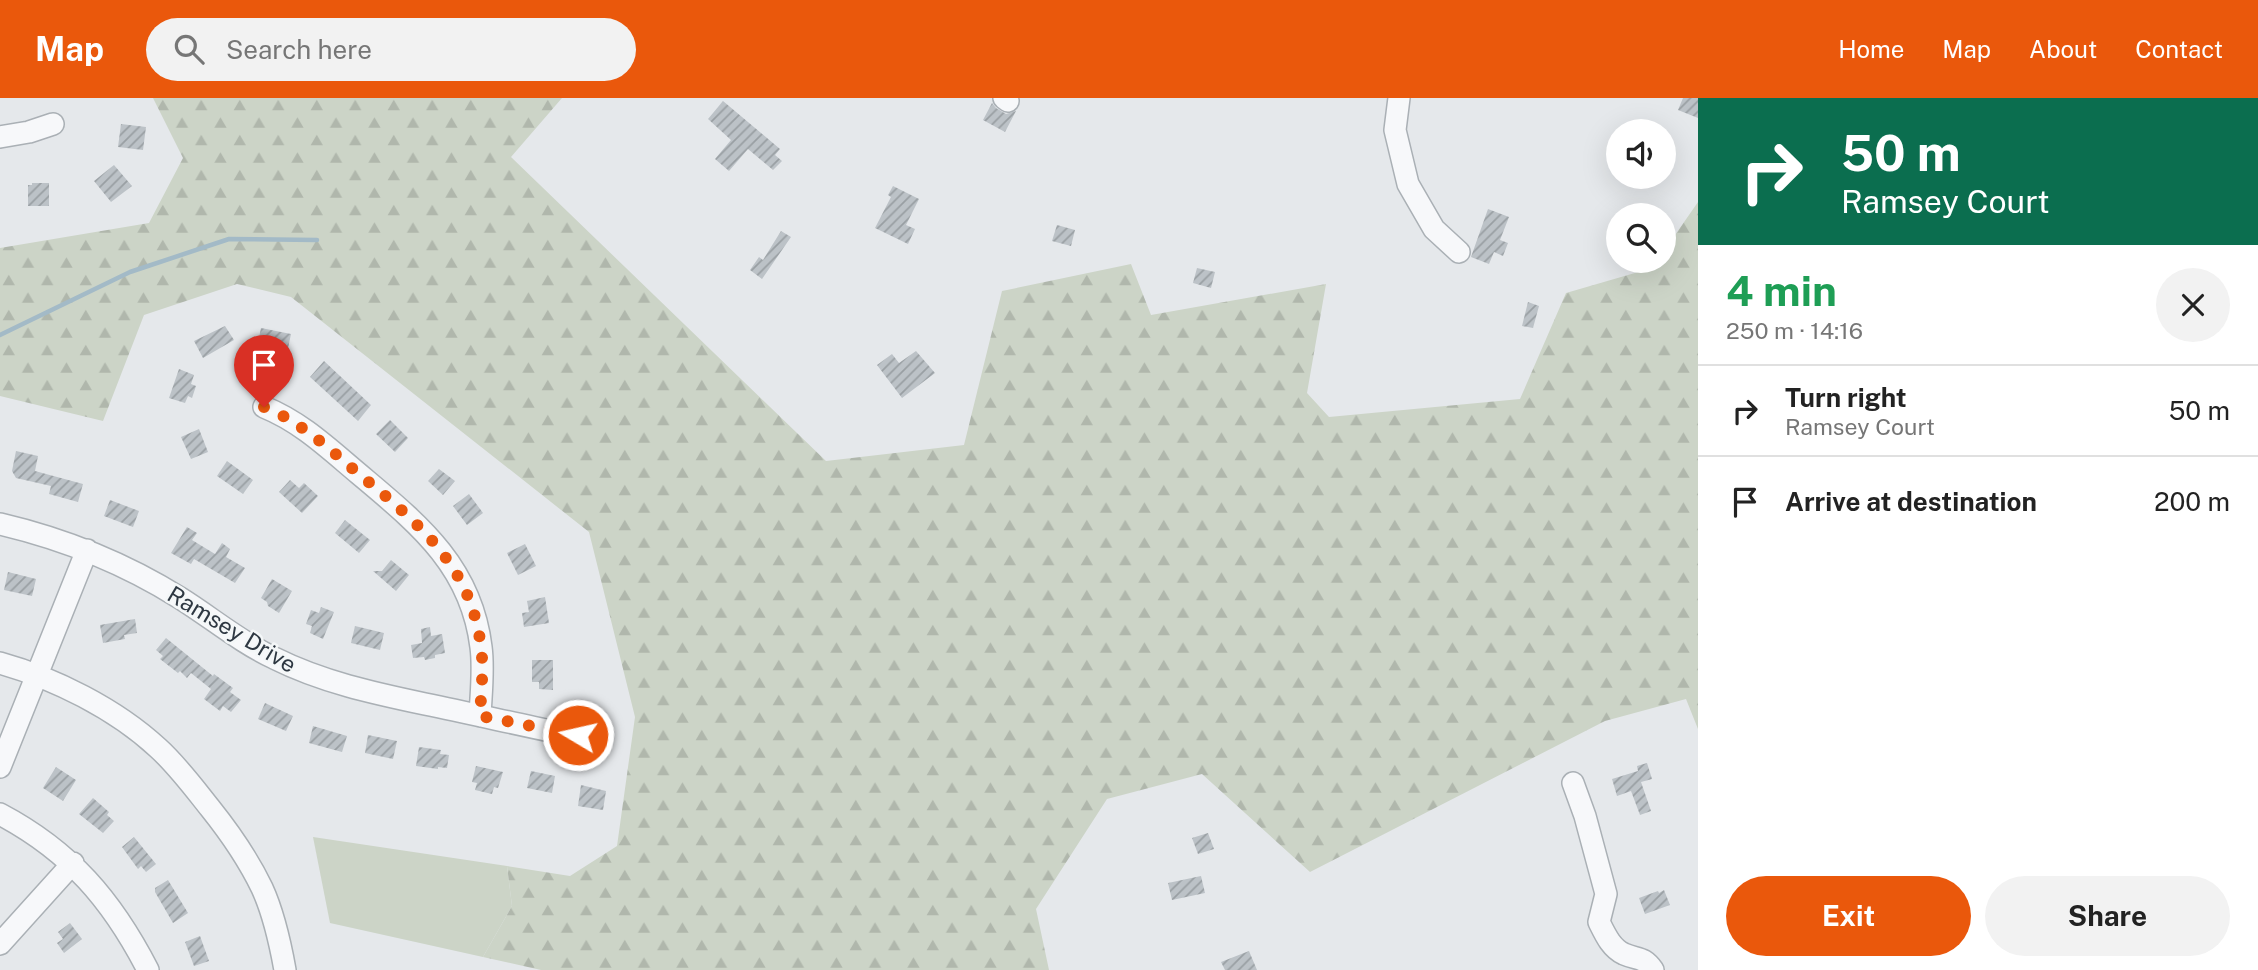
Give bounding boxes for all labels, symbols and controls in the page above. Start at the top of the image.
search box [146,18,636,81]
text: Map [35,30,104,68]
icon: search [170,30,208,68]
text: Search here [226,34,372,65]
text: Home [1838,35,1904,63]
text: Map [1942,35,1991,63]
text: About [2029,35,2097,63]
text: Contact [2135,35,2223,63]
map controls [1606,119,1676,273]
button: sound [1606,119,1676,189]
text: 50 m [1841,124,1961,182]
icon: right [1726,126,1817,217]
text: Ramsey Court [1841,183,2050,220]
button: search [1606,203,1676,273]
text: 4 min [1726,266,1837,315]
button: close [2156,268,2230,342]
text: 250 m · 14:16 [1726,317,1863,344]
pin [234,335,294,407]
icon: arrive [245,346,283,384]
text: Turn right [1785,382,1907,413]
icon: right [1726,392,1764,430]
text: 50 m [2169,395,2230,426]
text: Ramsey Court [1785,413,1935,440]
icon: arrive [1726,483,1764,521]
text: Arrive at destination [1785,486,2037,517]
text: 200 m [2154,486,2230,517]
street label: Ramsey Drive [163,580,301,678]
position arrow [541,698,615,772]
button: Exit [1726,876,1971,956]
button: Share [1985,876,2230,956]

